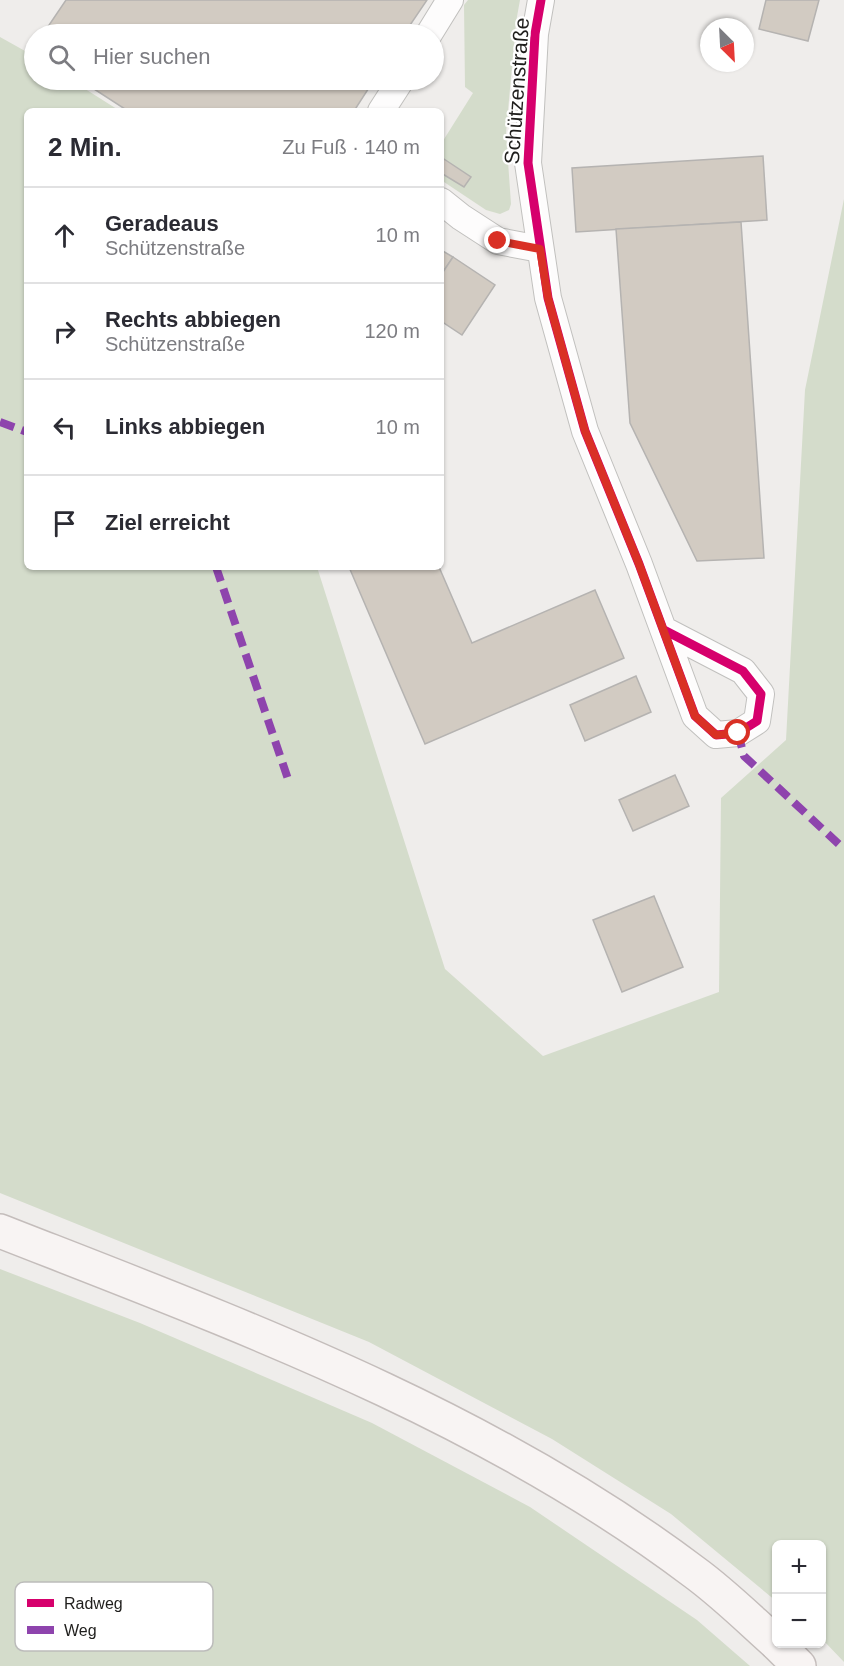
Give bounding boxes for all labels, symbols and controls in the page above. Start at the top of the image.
street label: Schützenstraße [500,17,533,165]
north arrow [700,18,754,72]
search box [24,24,444,90]
icon: search [45,41,78,74]
text: Hier suchen [93,44,210,69]
text: 2 Min. [48,132,122,162]
text: Zu Fuß · 140 m [282,136,420,158]
text: Geradeaus [105,211,219,236]
icon: ahead [48,219,81,252]
text: 10 m [376,224,420,246]
route end [484,227,510,253]
text: Schützenstraße [105,237,245,259]
text: Rechts abbiegen [105,307,281,332]
icon: right [48,315,81,348]
text: 120 m [364,320,420,342]
text: Schützenstraße [105,333,245,355]
icon: left [48,411,81,444]
text: Links abbiegen [105,414,265,439]
text: 10 m [376,416,420,438]
icon: arrive [48,507,81,540]
text: Ziel erreicht [105,510,230,535]
route start [724,719,750,745]
map controls [772,1540,826,1648]
button: + [772,1540,826,1594]
legend [15,1582,213,1651]
button: − [772,1594,826,1648]
text: Radweg [64,1595,123,1612]
text: Weg [64,1622,97,1639]

